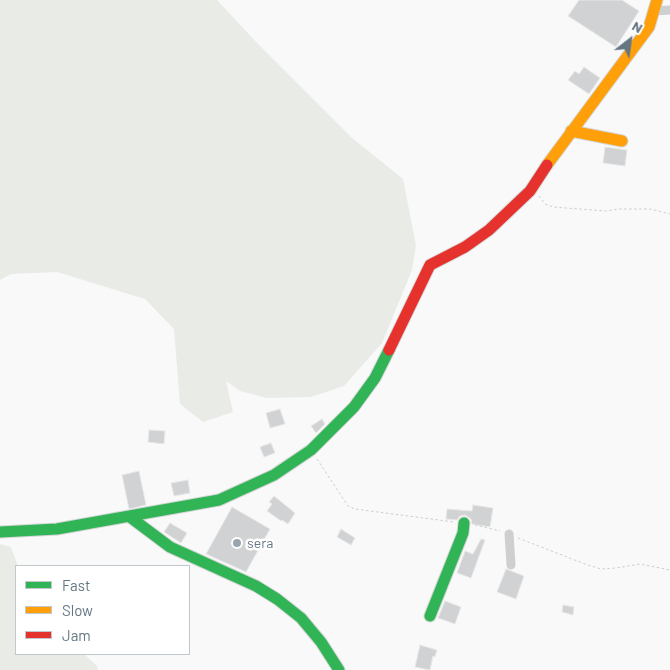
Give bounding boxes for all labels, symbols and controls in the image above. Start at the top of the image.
north arrow [605,15,655,65]
text: N [629,17,646,36]
place label: sera [247,535,273,551]
marker: sera [231,537,243,549]
legend [15,565,190,655]
text: Fast [62,576,90,594]
text: Slow [62,601,93,619]
text: Jam [62,626,91,644]

